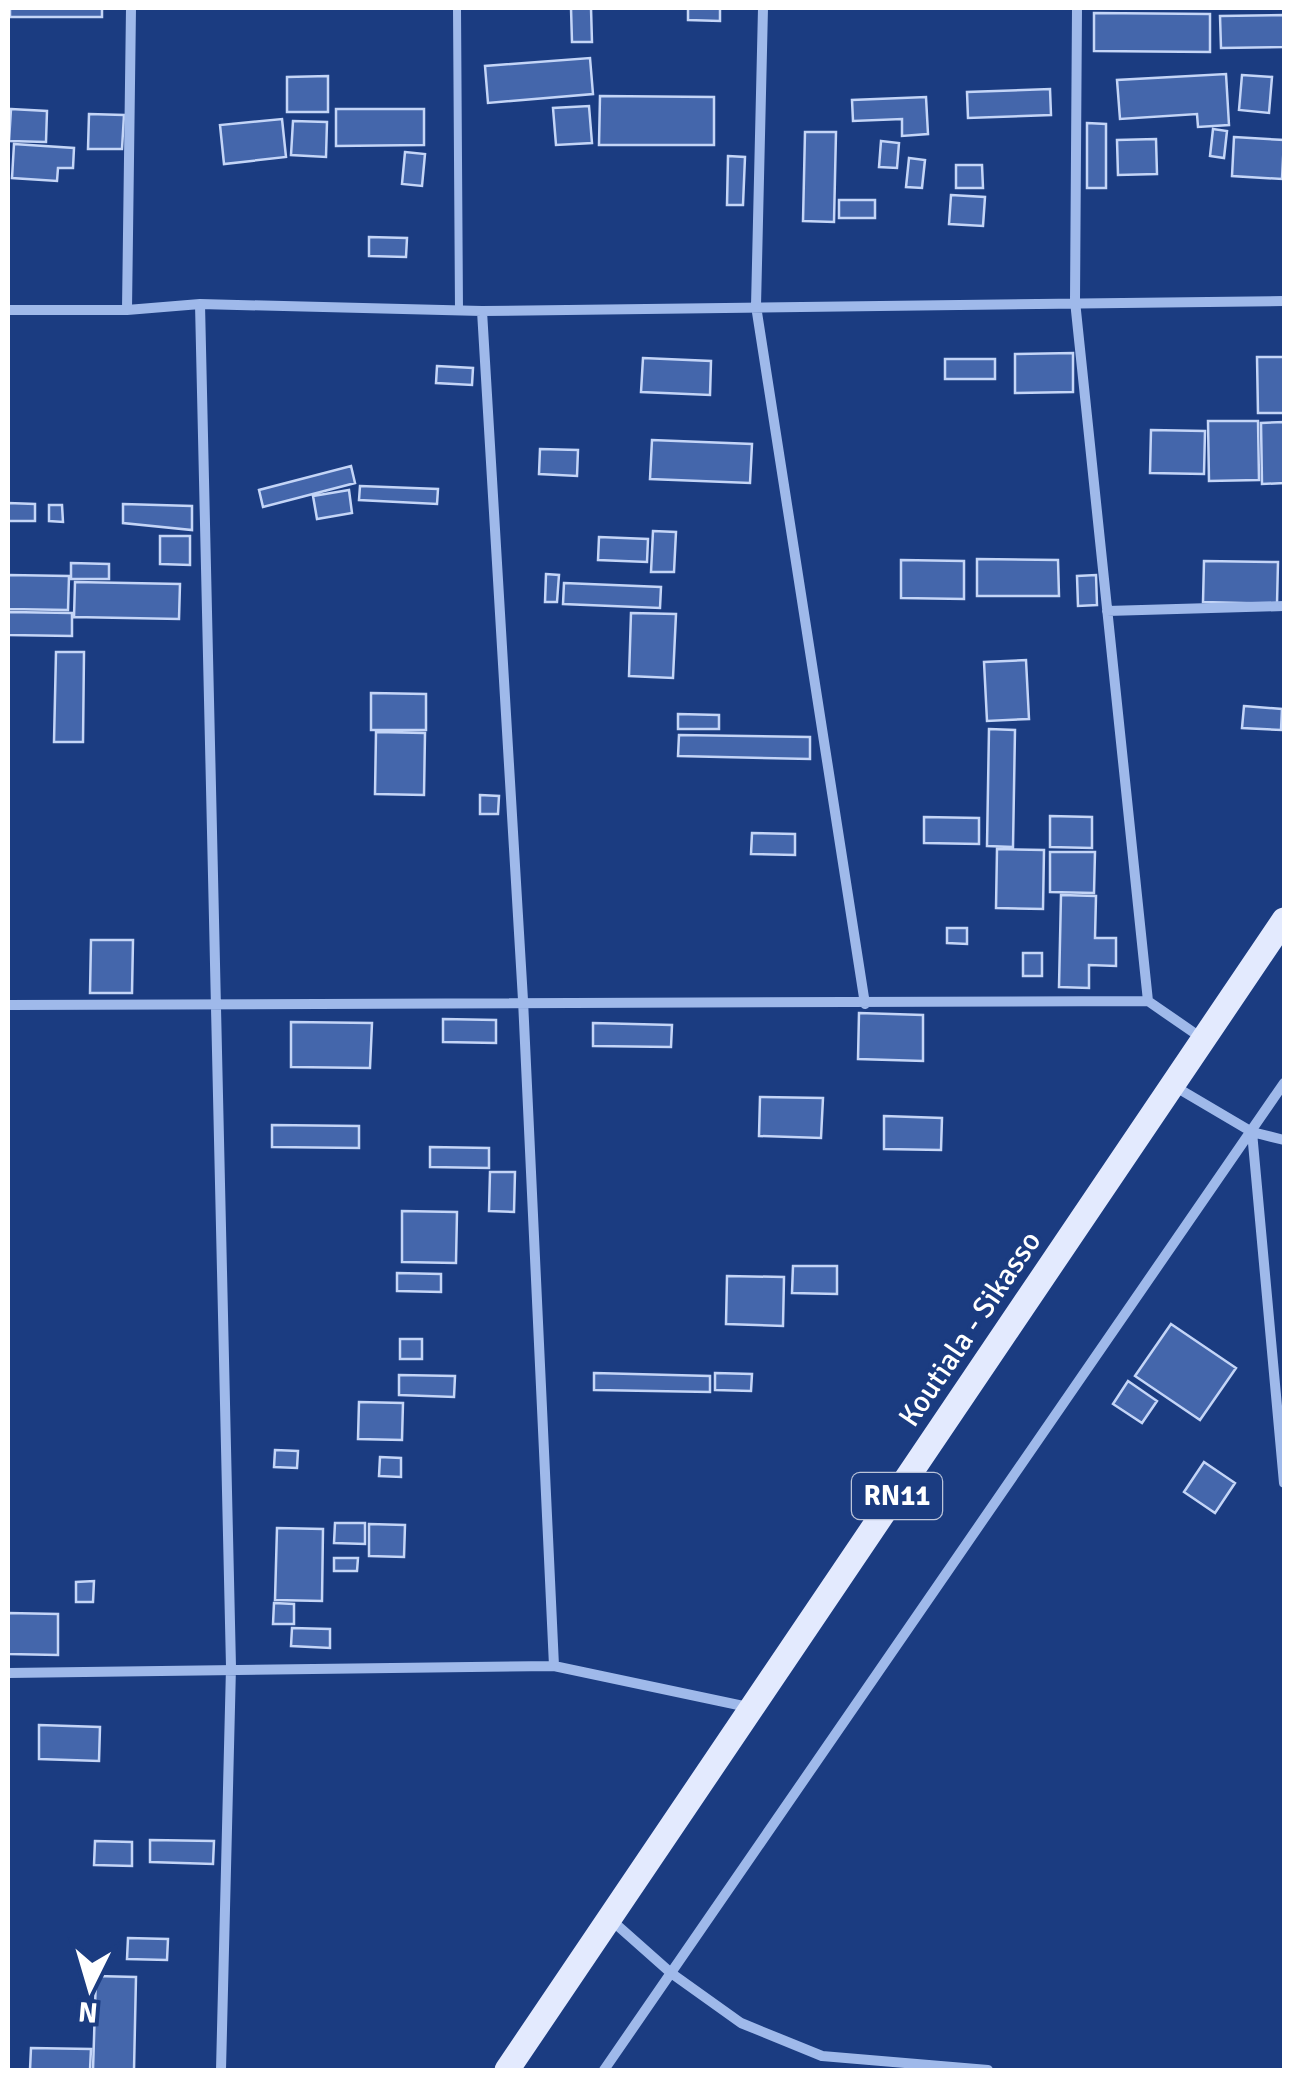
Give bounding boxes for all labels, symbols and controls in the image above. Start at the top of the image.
street label: Koutiala - Sikasso [891,1224,1049,1434]
road number: RN11 [852,1473,942,1519]
north arrow [40,1938,140,2038]
text: N [77,1994,99,2030]

